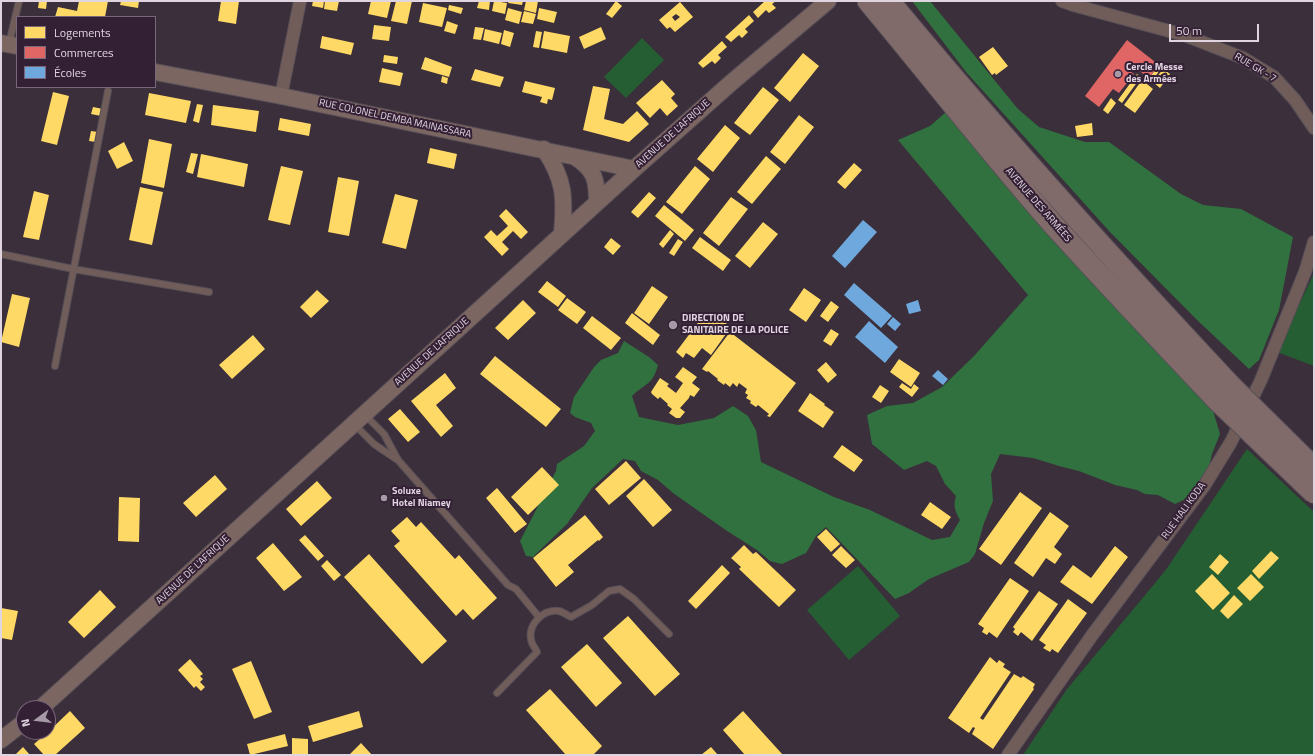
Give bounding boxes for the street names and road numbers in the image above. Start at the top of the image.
street label: RUE GK - 7 [1232,51,1278,85]
street label: RUE COLONEL DEMBA MAINASSARA [318,97,472,141]
street label: AVENUE DE L'AFRIQUE [633,97,713,171]
street label: AVENUE DES ARMÉES [1002,165,1074,245]
street label: AVENUE DE L'AFRIQUE [392,315,472,389]
street label: RUE HALI KODA [1159,480,1209,542]
street label: AVENUE DE L'AFRIQUE [154,533,232,607]

